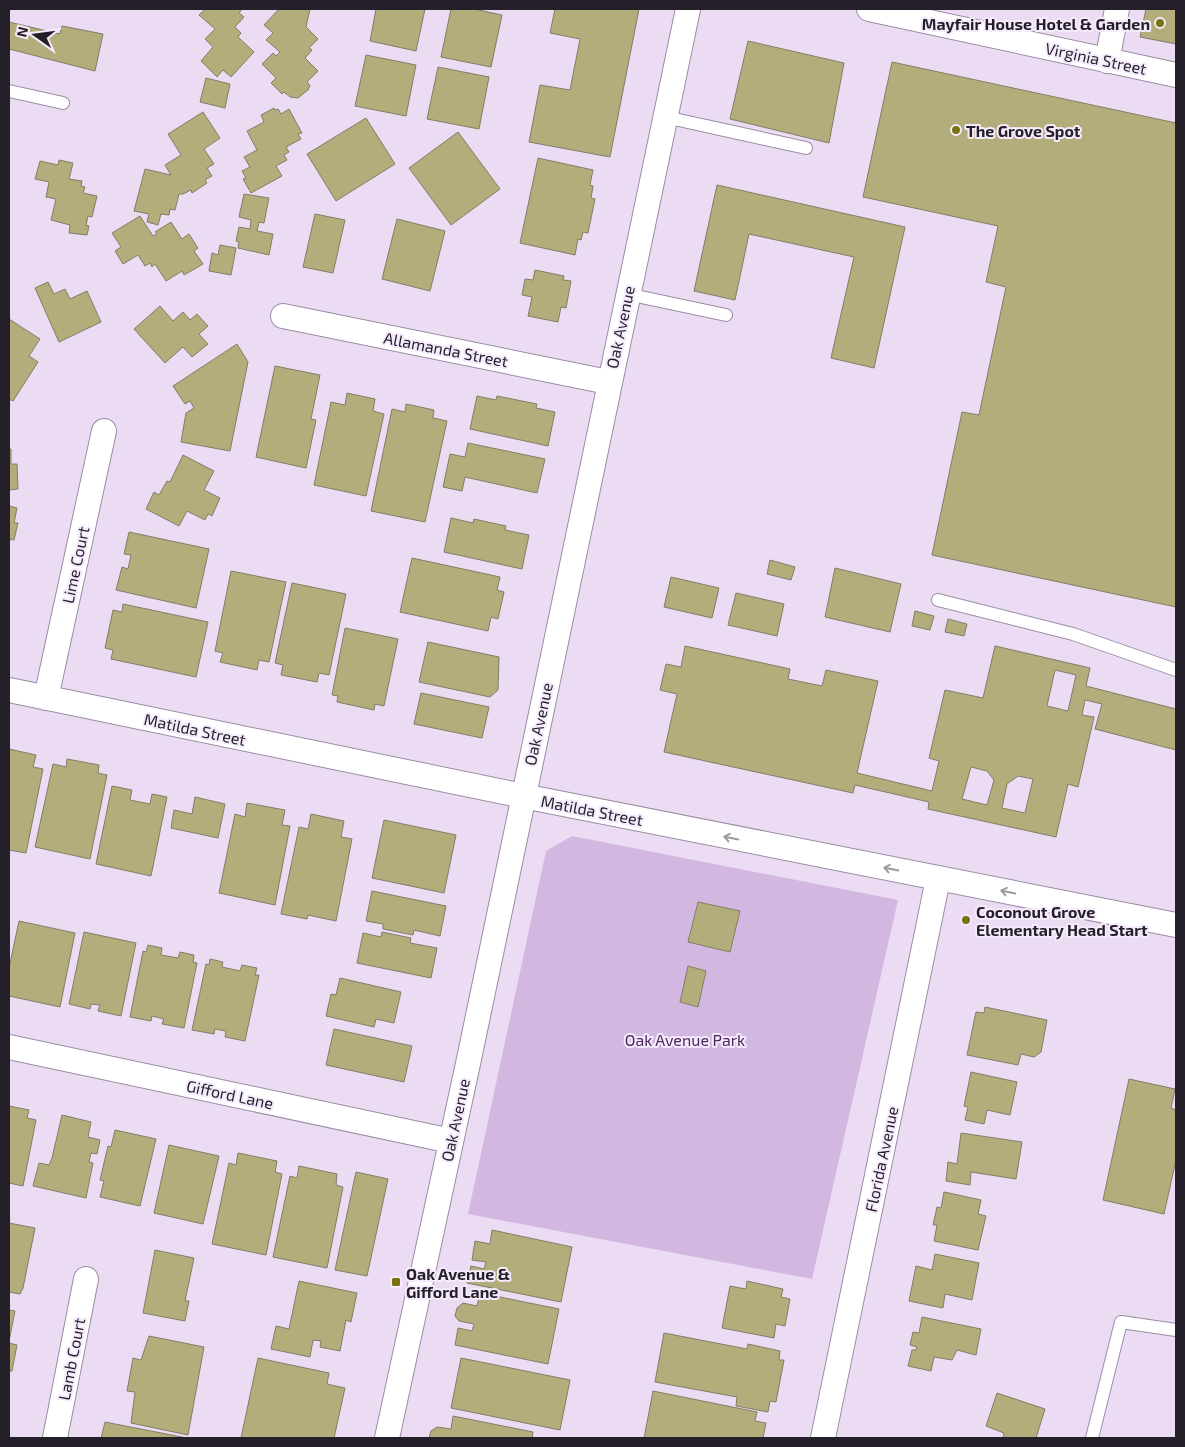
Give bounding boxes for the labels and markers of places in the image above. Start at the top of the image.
place label: Mayfair House Hotel & Garden [922,14,1150,34]
marker: Mayfair House Hotel & Garden [1154,17,1166,29]
place label: The Grove Spot [966,121,1081,140]
marker: The Grove Spot [950,124,962,136]
place label: Coconout Grove Elementary Head Start [976,902,1148,940]
marker: Coconout Grove Elementary Head Start [960,914,972,926]
place label: Oak Avenue & Gifford Lane [406,1264,510,1301]
marker: Oak Avenue & Gifford Lane [390,1276,402,1288]

